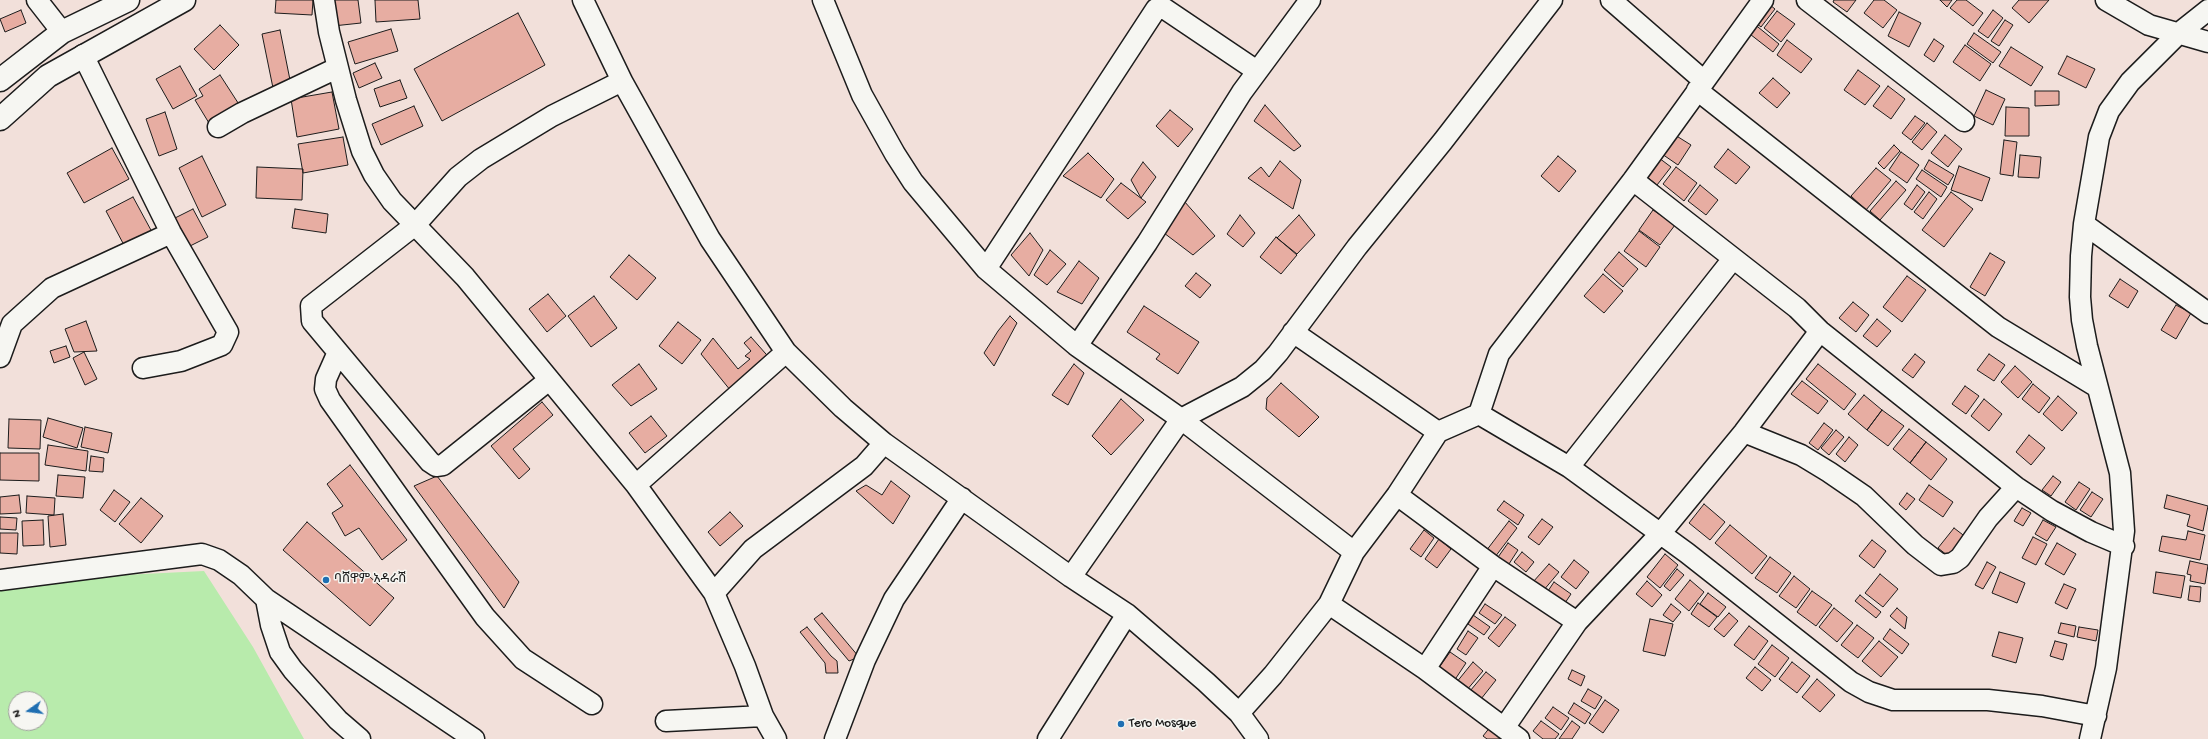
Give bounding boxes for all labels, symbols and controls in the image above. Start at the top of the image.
place label: ባሸዋም አዳራሽ [334,572,407,588]
marker: ባሸዋም አዳራሽ [321,575,331,585]
north arrow [8,691,48,731]
text: N [11,709,24,719]
place label: Tero Mosque [1129,716,1196,732]
marker: Tero Mosque [1116,719,1126,729]

